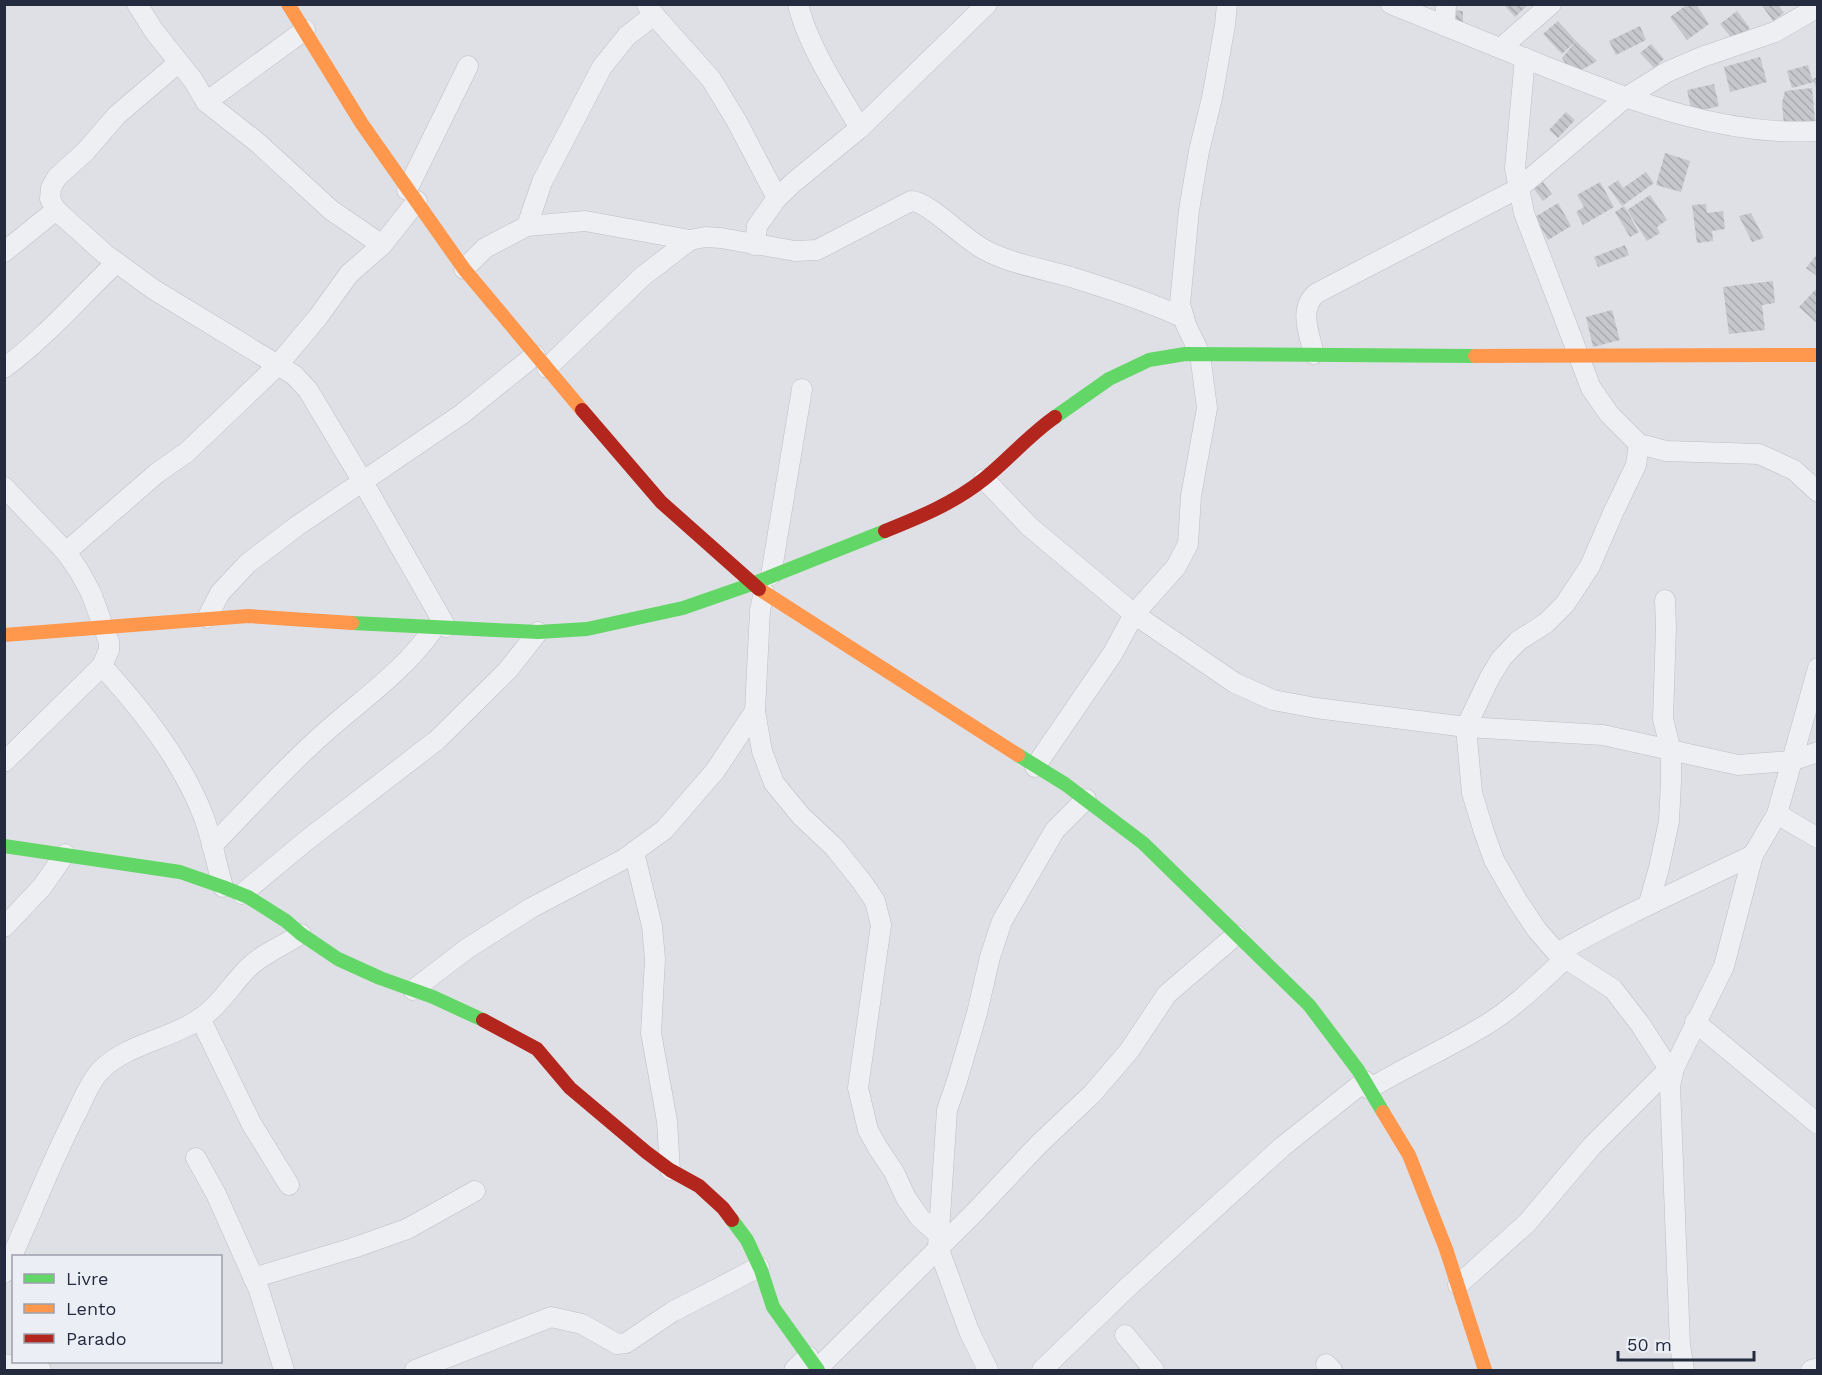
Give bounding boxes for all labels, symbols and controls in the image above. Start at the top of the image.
legend [12,1255,222,1363]
text: Livre [66,1268,108,1289]
text: Lento [66,1298,116,1319]
scale bar [1618,1324,1754,1362]
text: Parado [66,1328,127,1349]
text: 50 m [1627,1334,1672,1355]

